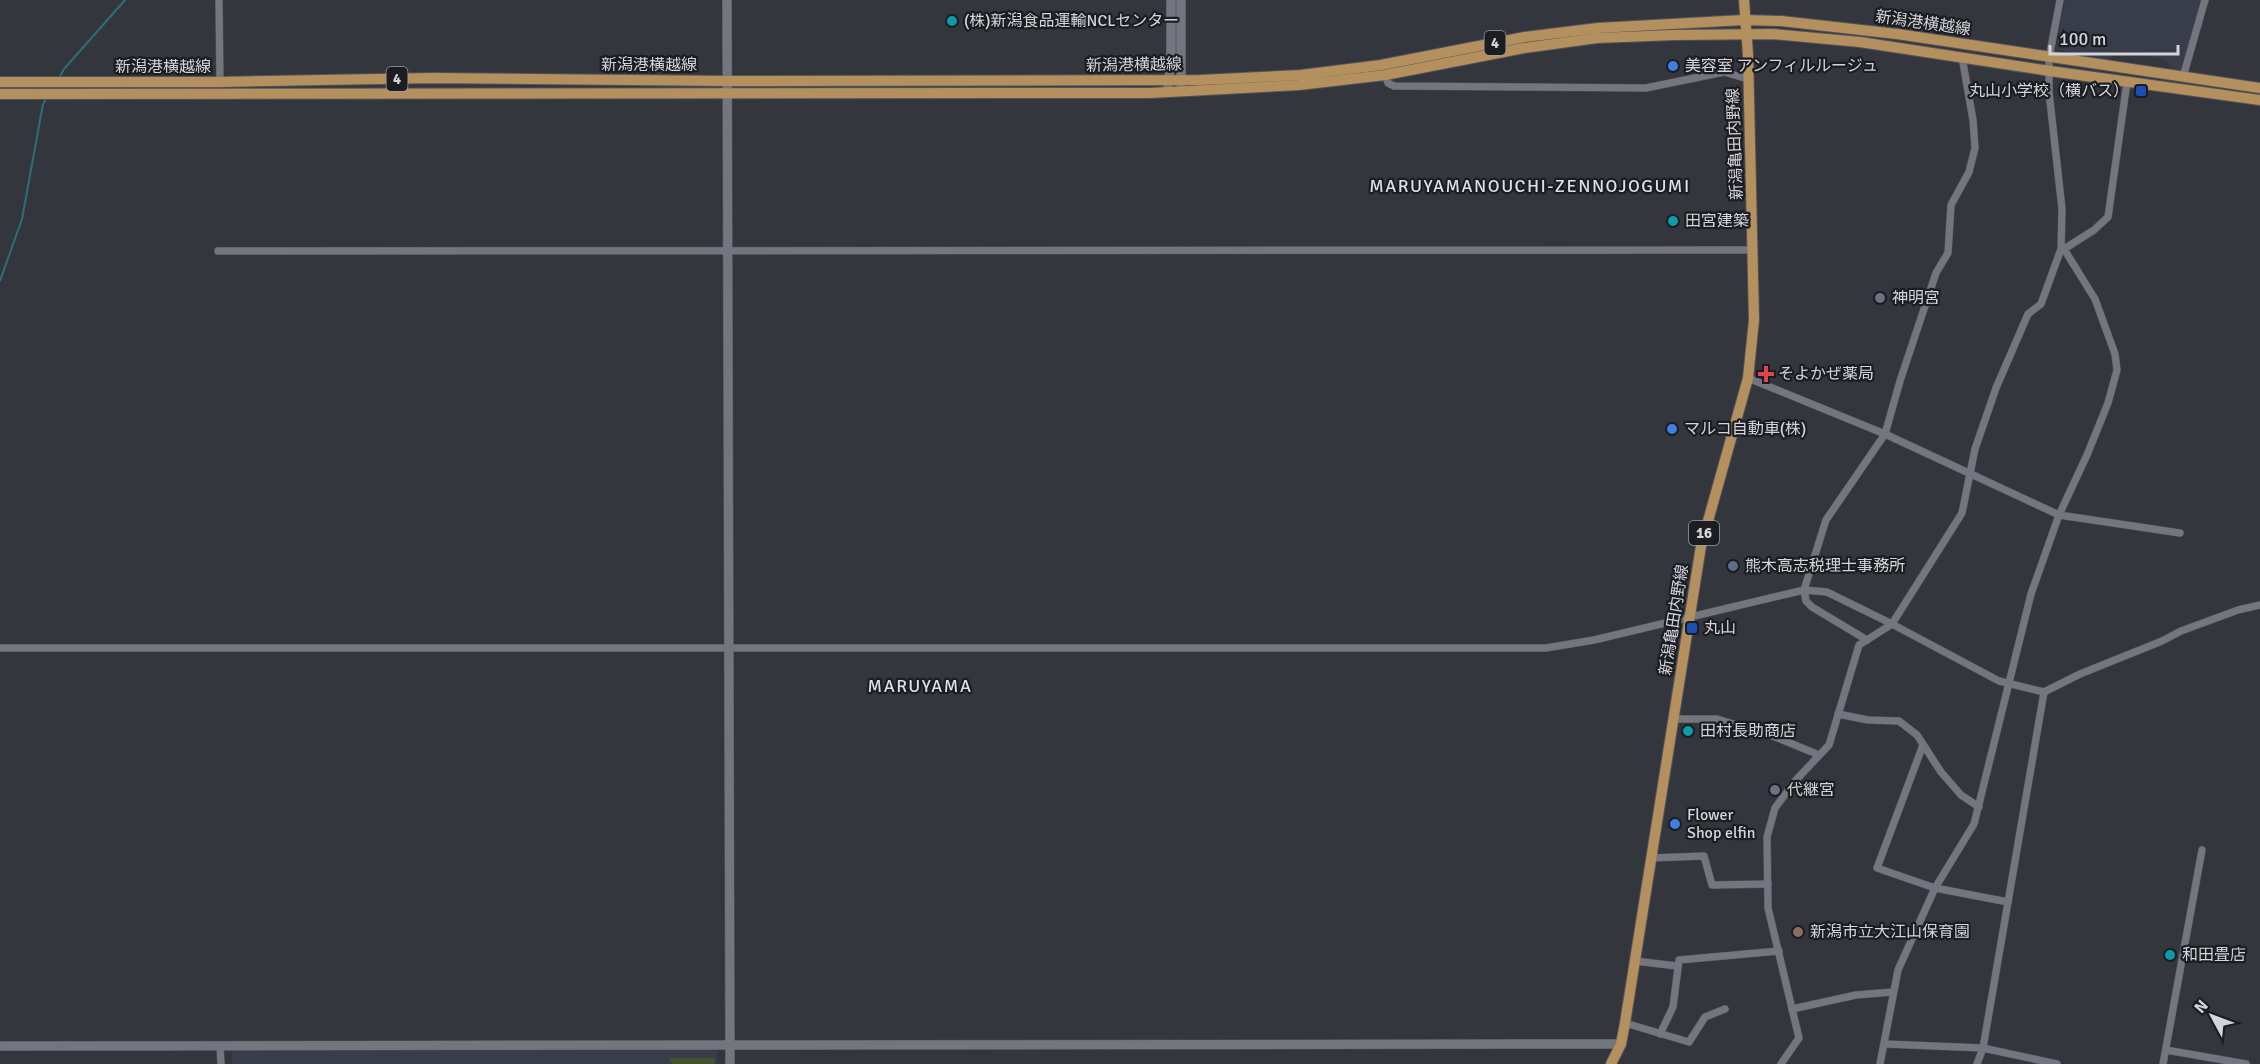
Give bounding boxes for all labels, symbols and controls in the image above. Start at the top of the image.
street label: 新潟港横越線 [1874,6,1972,40]
place label: (株)新潟食品運輸NCLセンター [964,11,1179,31]
marker: (株)新潟食品運輸NCLセンター [945,14,959,28]
scale bar [2050,18,2178,56]
text: 100 m [2059,28,2106,50]
road number: 4 [1484,31,1506,55]
street label: 新潟港横越線 [1086,54,1182,76]
street label: 新潟港横越線 [601,55,697,75]
place label: 美容室 アンフィルルージュ [1685,56,1878,76]
street label: 新潟港横越線 [115,57,211,77]
marker: 美容室 アンフィルルージュ [1666,59,1680,73]
road number: 4 [386,67,408,91]
place label: 丸山小学校（横バス） [1969,81,2129,101]
marker: 丸山小学校（横バス） [2134,84,2148,98]
street label: 新潟亀田内野線 [1723,88,1747,200]
district label: MARUYAMANOUCHI-ZENNOJOGUMI [1369,175,1691,197]
place label: 田宮建築 [1685,211,1749,231]
marker: 田宮建築 [1666,214,1680,228]
place label: 神明宮 [1892,288,1940,308]
marker: 神明宮 [1873,291,1887,305]
place label: そよかぜ薬局 [1778,364,1874,384]
marker: そよかぜ薬局 [1759,367,1773,381]
place label: マルコ自動車(株) [1684,419,1806,439]
marker: マルコ自動車(株) [1665,422,1679,436]
road number: 16 [1689,521,1719,545]
place label: 熊木高志税理士事務所 [1745,556,1905,576]
marker: 熊木高志税理士事務所 [1726,559,1740,573]
street label: 新潟亀田内野線 [1655,563,1693,677]
place label: 丸山 [1704,618,1736,638]
marker: 丸山 [1685,621,1699,635]
district label: MARUYAMA [868,675,972,697]
place label: 田村長助商店 [1700,721,1796,741]
marker: 田村長助商店 [1681,724,1695,738]
place label: 代継宮 [1787,780,1835,800]
marker: 代継宮 [1768,783,1782,797]
place label: Flower Shop elfin [1687,805,1756,843]
marker: Flower Shop elfin [1668,817,1682,831]
place label: 新潟市立大江山保育園 [1810,922,1970,942]
marker: 新潟市立大江山保育園 [1791,925,1805,939]
place label: 和田畳店 [2182,945,2246,965]
marker: 和田畳店 [2163,948,2177,962]
north arrow [2182,986,2242,1046]
text: N [2190,996,2213,1018]

